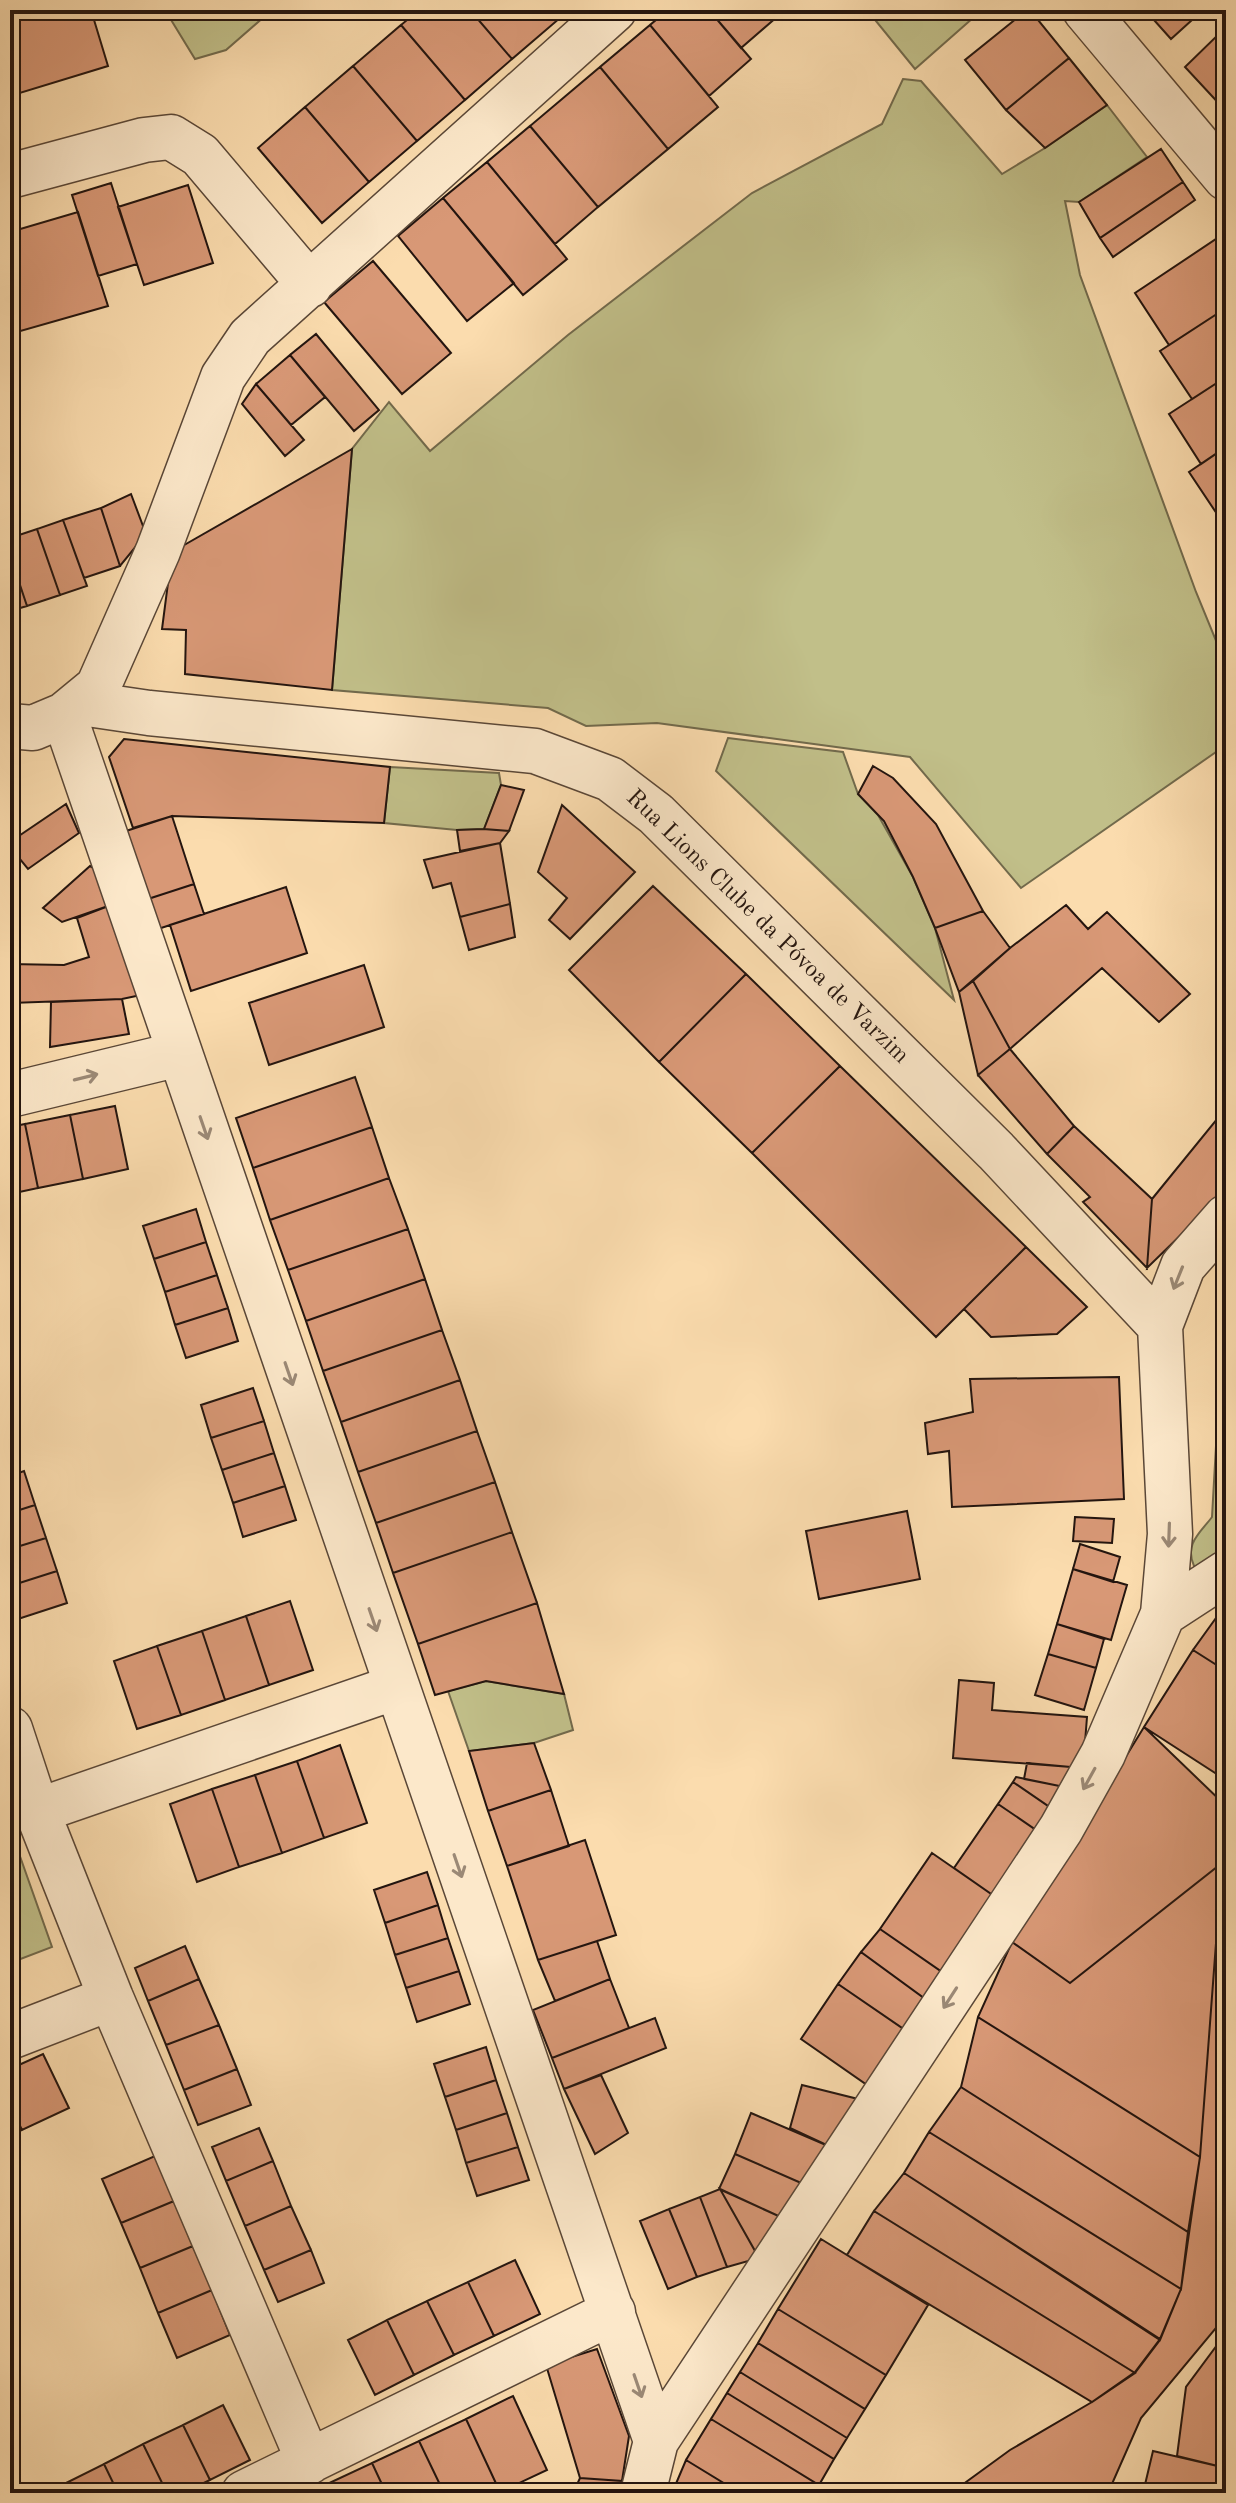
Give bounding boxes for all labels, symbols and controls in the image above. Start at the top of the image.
street label: Rua Lions Clube da Póvoa de Varzim [621,786,913,1068]
one-way arrow [72,1069,98,1084]
one-way arrow [198,1115,213,1140]
one-way arrow [1170,1265,1184,1290]
one-way arrow [282,1361,297,1386]
one-way arrow [1161,1521,1177,1548]
one-way arrow [367,1607,382,1632]
one-way arrow [1081,1766,1096,1790]
one-way arrow [452,1853,466,1877]
one-way arrow [942,1986,958,2009]
one-way arrow [631,2373,646,2398]

